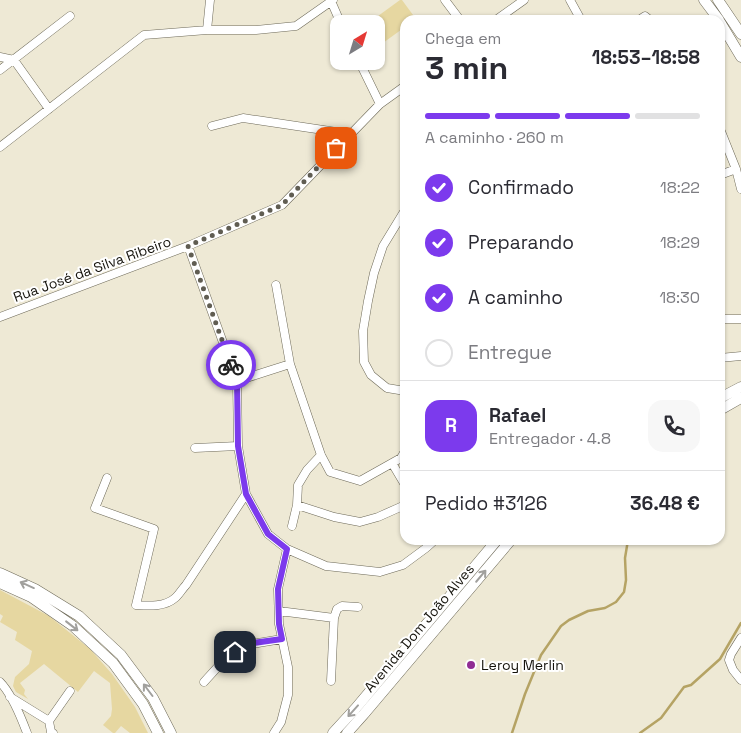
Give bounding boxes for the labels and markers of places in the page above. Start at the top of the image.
pin [315,127,357,169]
pin [214,631,256,673]
place label: Leroy Merlin [481,656,564,674]
marker: Leroy Merlin [465,659,477,671]

